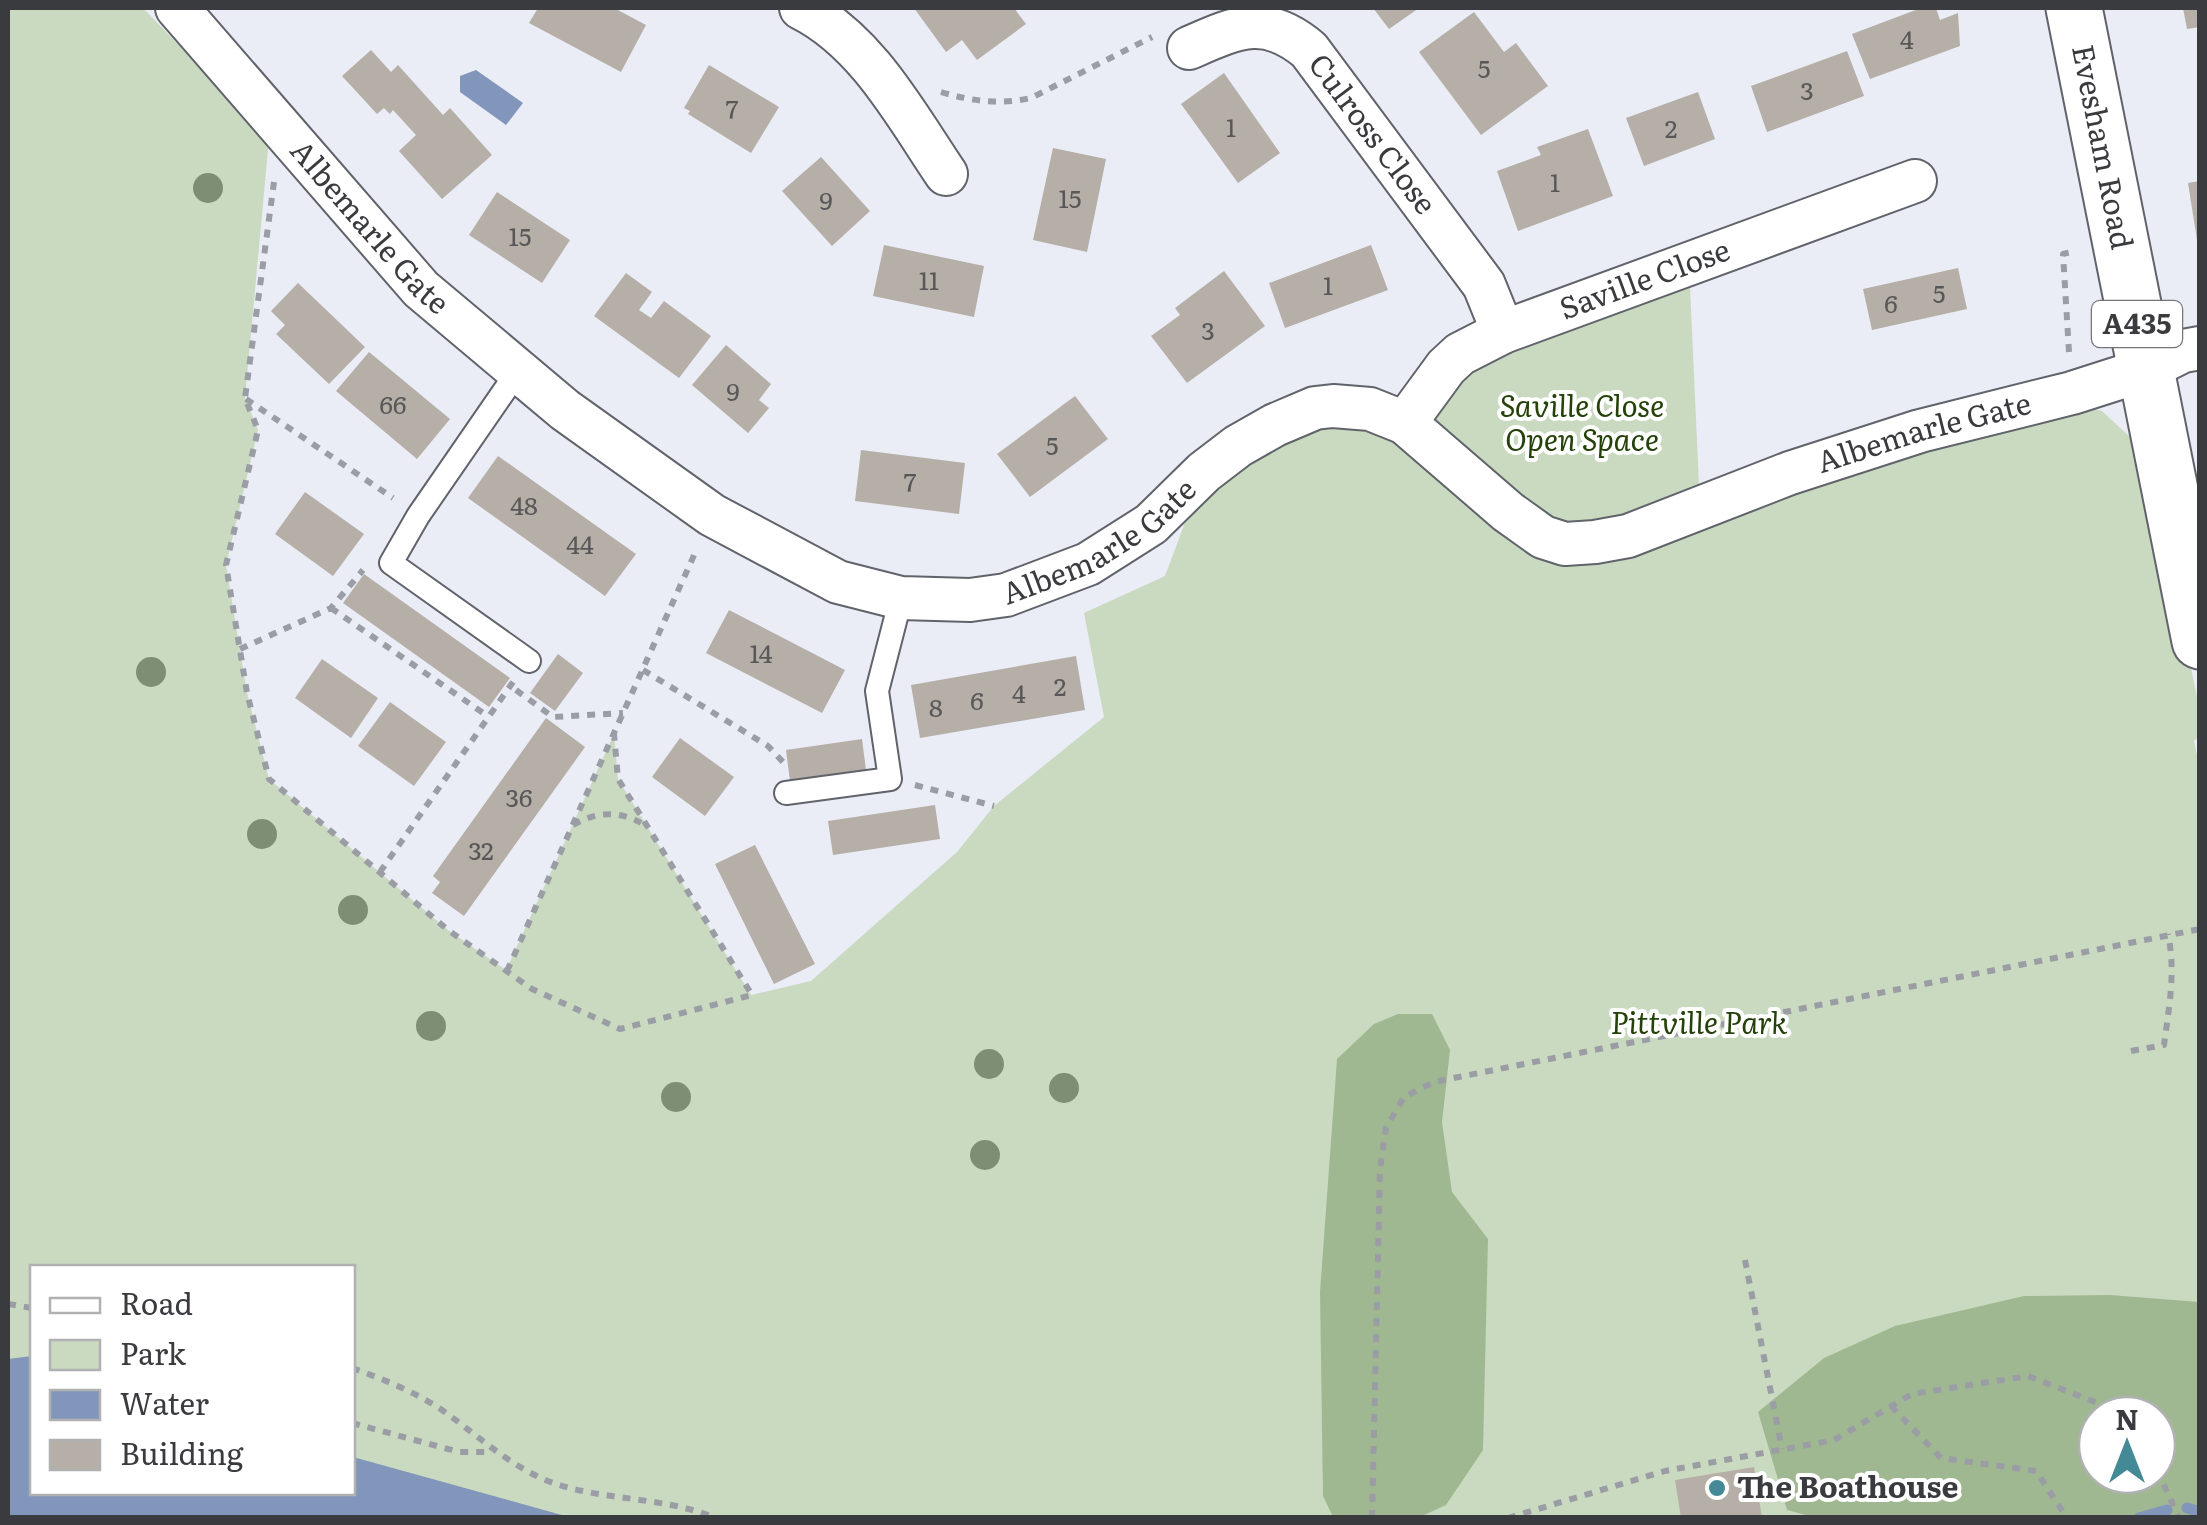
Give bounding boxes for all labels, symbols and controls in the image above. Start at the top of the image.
house number: 4 [1900,20,1914,57]
street label: Evesham Road [2063,41,2147,253]
street label: Culross Close [1300,43,1449,222]
house number: 5 [1478,49,1490,86]
house number: 3 [1800,71,1814,108]
house number: 7 [726,89,739,126]
house number: 1 [1226,108,1236,145]
house number: 2 [1665,109,1677,146]
street label: Albemarle Gate [282,129,460,323]
house number: 1 [1550,163,1560,200]
house number: 15 [1059,179,1081,216]
house number: 9 [819,181,833,218]
house number: 15 [509,217,531,254]
street label: Saville Close [1553,226,1735,329]
house number: 11 [919,261,939,298]
house number: 1 [1323,266,1333,303]
house number: 5 [1933,274,1945,311]
house number: 6 [1884,284,1898,321]
road number: A435 [2092,301,2182,347]
house number: 3 [1201,311,1215,348]
house number: 9 [726,372,740,409]
street label: Albemarle Gate [1811,379,2035,482]
park label: Saville Close Open Space [1500,382,1664,460]
house number: 66 [380,385,406,422]
house number: 5 [1046,426,1058,463]
house number: 7 [904,462,917,499]
street label: Albemarle Gate [995,467,1204,614]
house number: 48 [510,486,538,523]
house number: 44 [566,525,594,562]
house number: 14 [750,634,773,671]
house number: 2 [1054,667,1066,704]
house number: 4 [1012,674,1026,711]
house number: 6 [970,681,984,718]
house number: 8 [929,688,943,725]
house number: 36 [506,778,532,815]
house number: 32 [468,831,494,868]
park label: Pittville Park [1611,999,1788,1043]
legend [30,1265,355,1495]
text: Road [120,1280,193,1324]
text: Park [120,1330,187,1374]
text: Water [120,1380,209,1424]
north arrow [2077,1395,2177,1495]
text: N [2115,1397,2139,1439]
text: Building [120,1430,244,1474]
place label: The Boathouse [1737,1463,1959,1507]
marker: The Boathouse [1706,1477,1728,1499]

